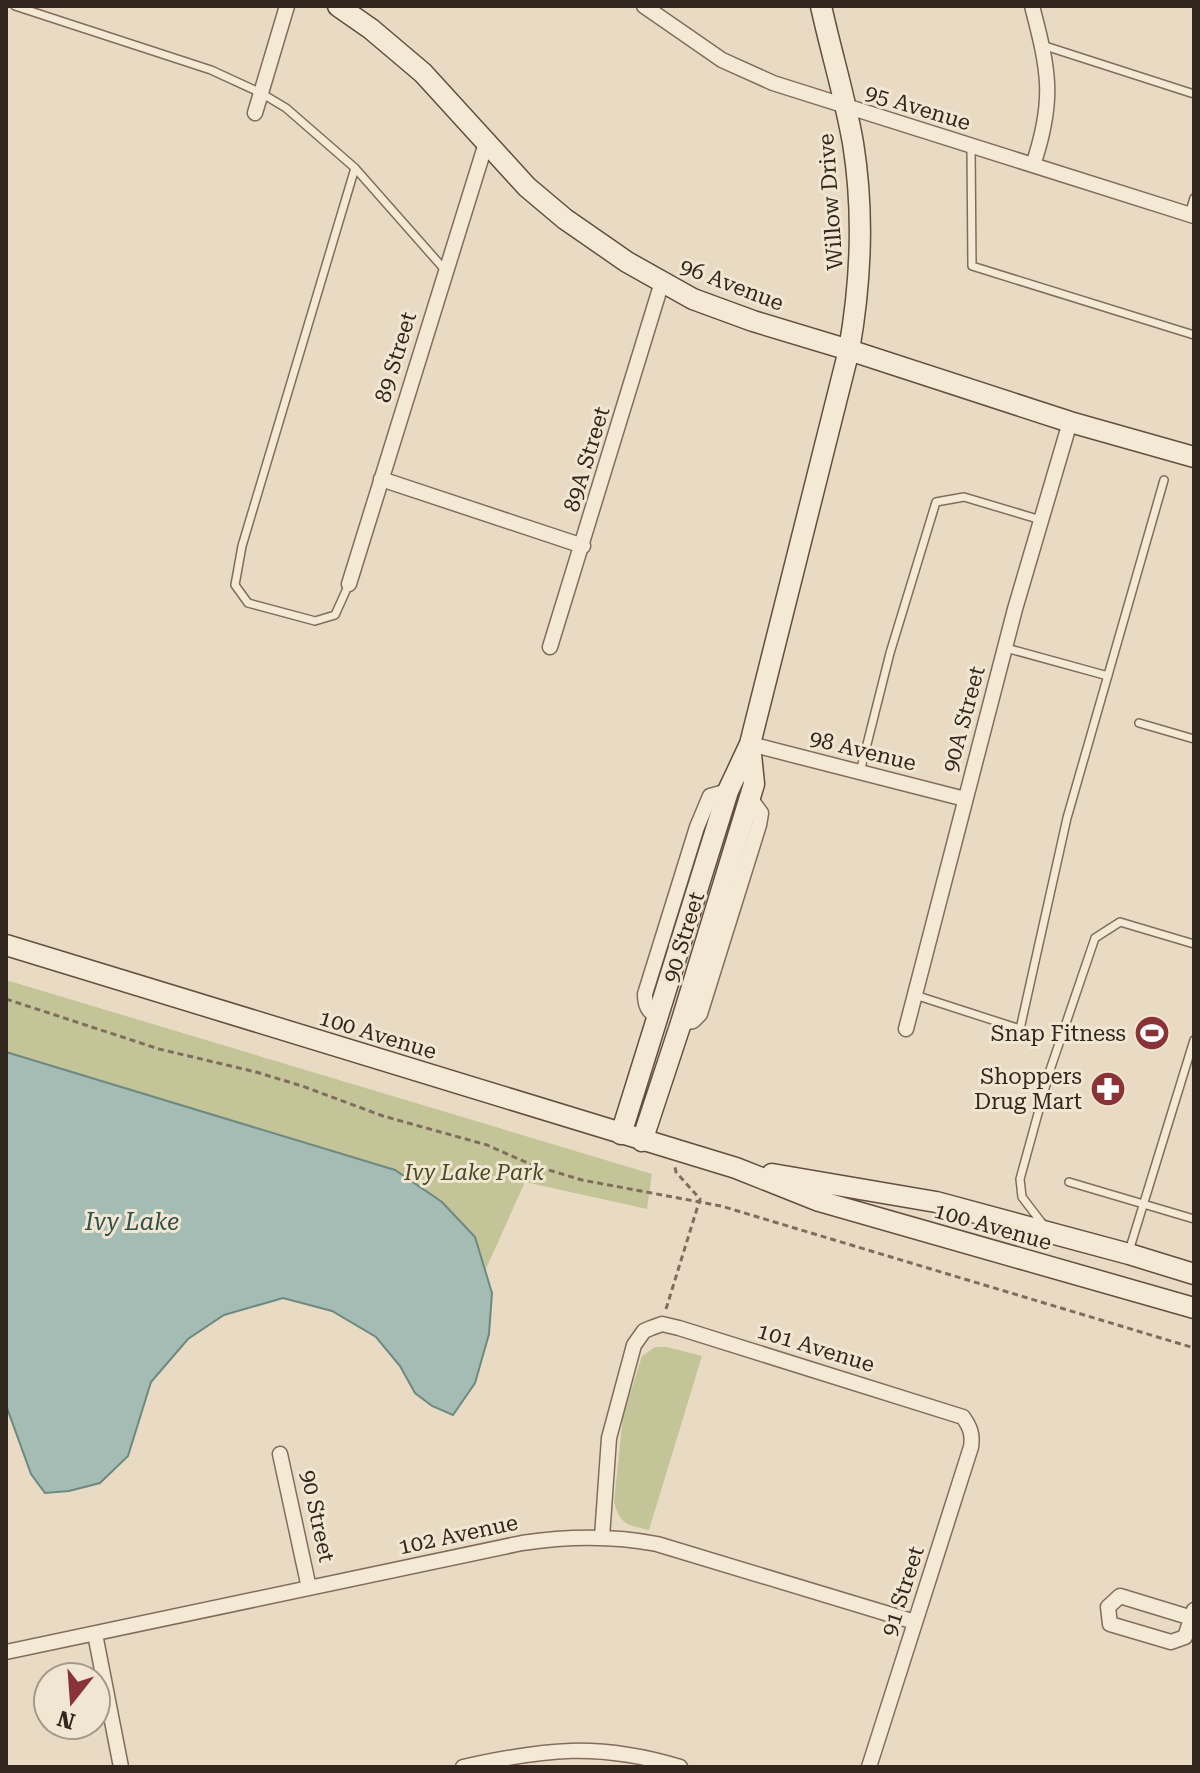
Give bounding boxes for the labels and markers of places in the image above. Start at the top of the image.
sports icon: Snap Fitness [1133,1014,1171,1052]
place label: Snap Fitness [991,1021,1126,1046]
place label: Shoppers Drug Mart [974,1064,1082,1114]
pharmacy icon: Shoppers Drug Mart [1089,1070,1127,1108]

